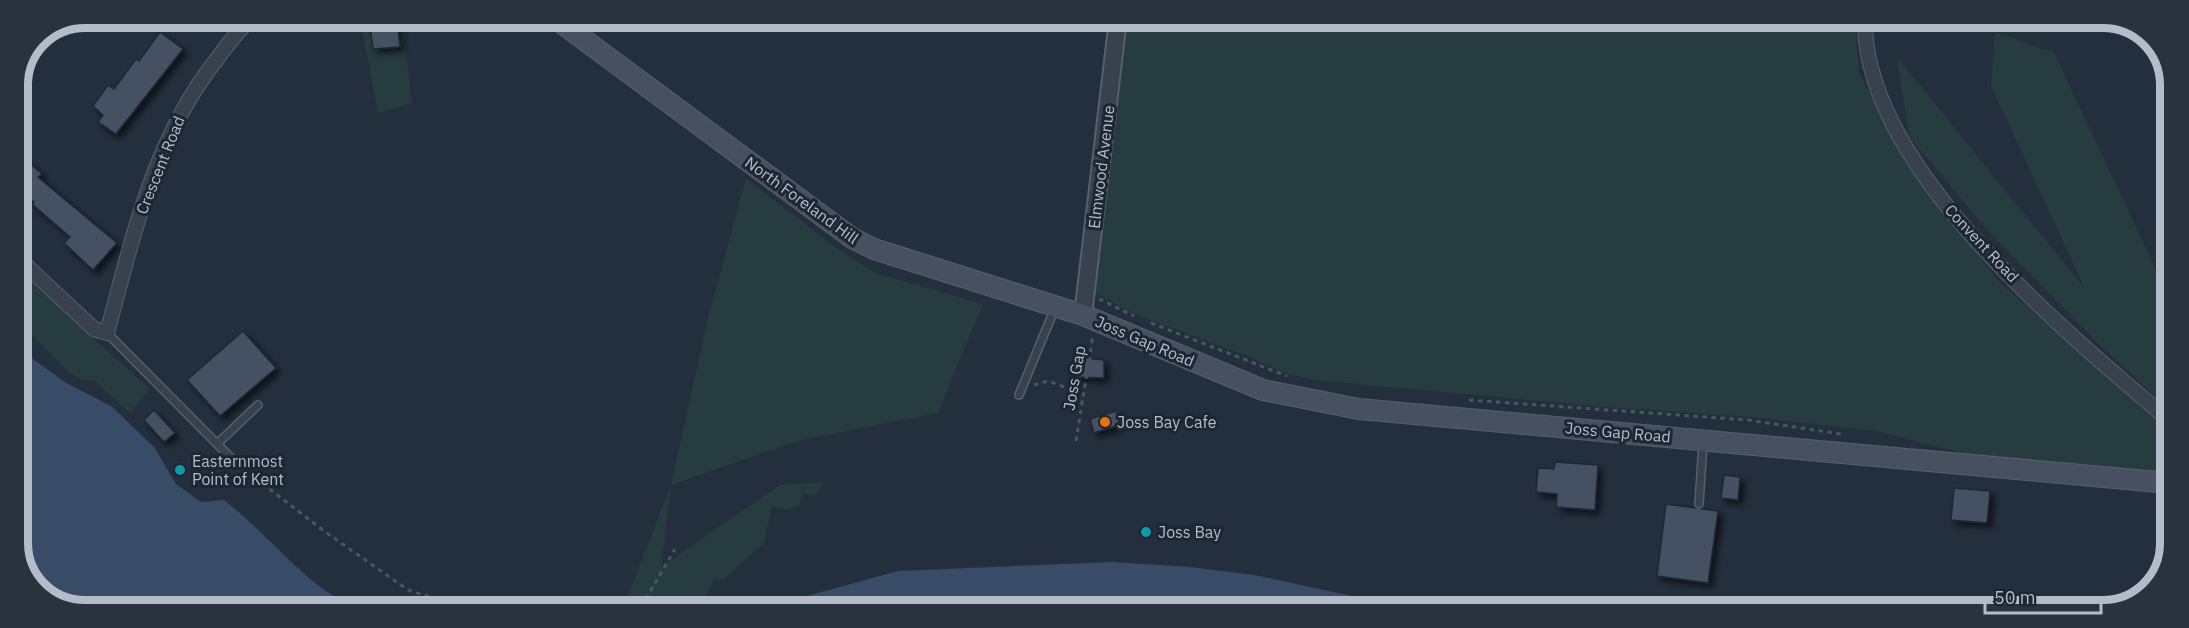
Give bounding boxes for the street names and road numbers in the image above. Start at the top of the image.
street label: Elmwood Avenue [1084,104,1119,230]
street label: Crescent Road [131,113,189,217]
street label: North Foreland Hill [741,152,863,248]
street label: Convent Road [1941,200,2023,286]
street label: Joss Gap Road [1092,311,1198,371]
street label: Joss Gap [1058,344,1090,412]
street label: Joss Gap Road [1564,417,1672,447]

